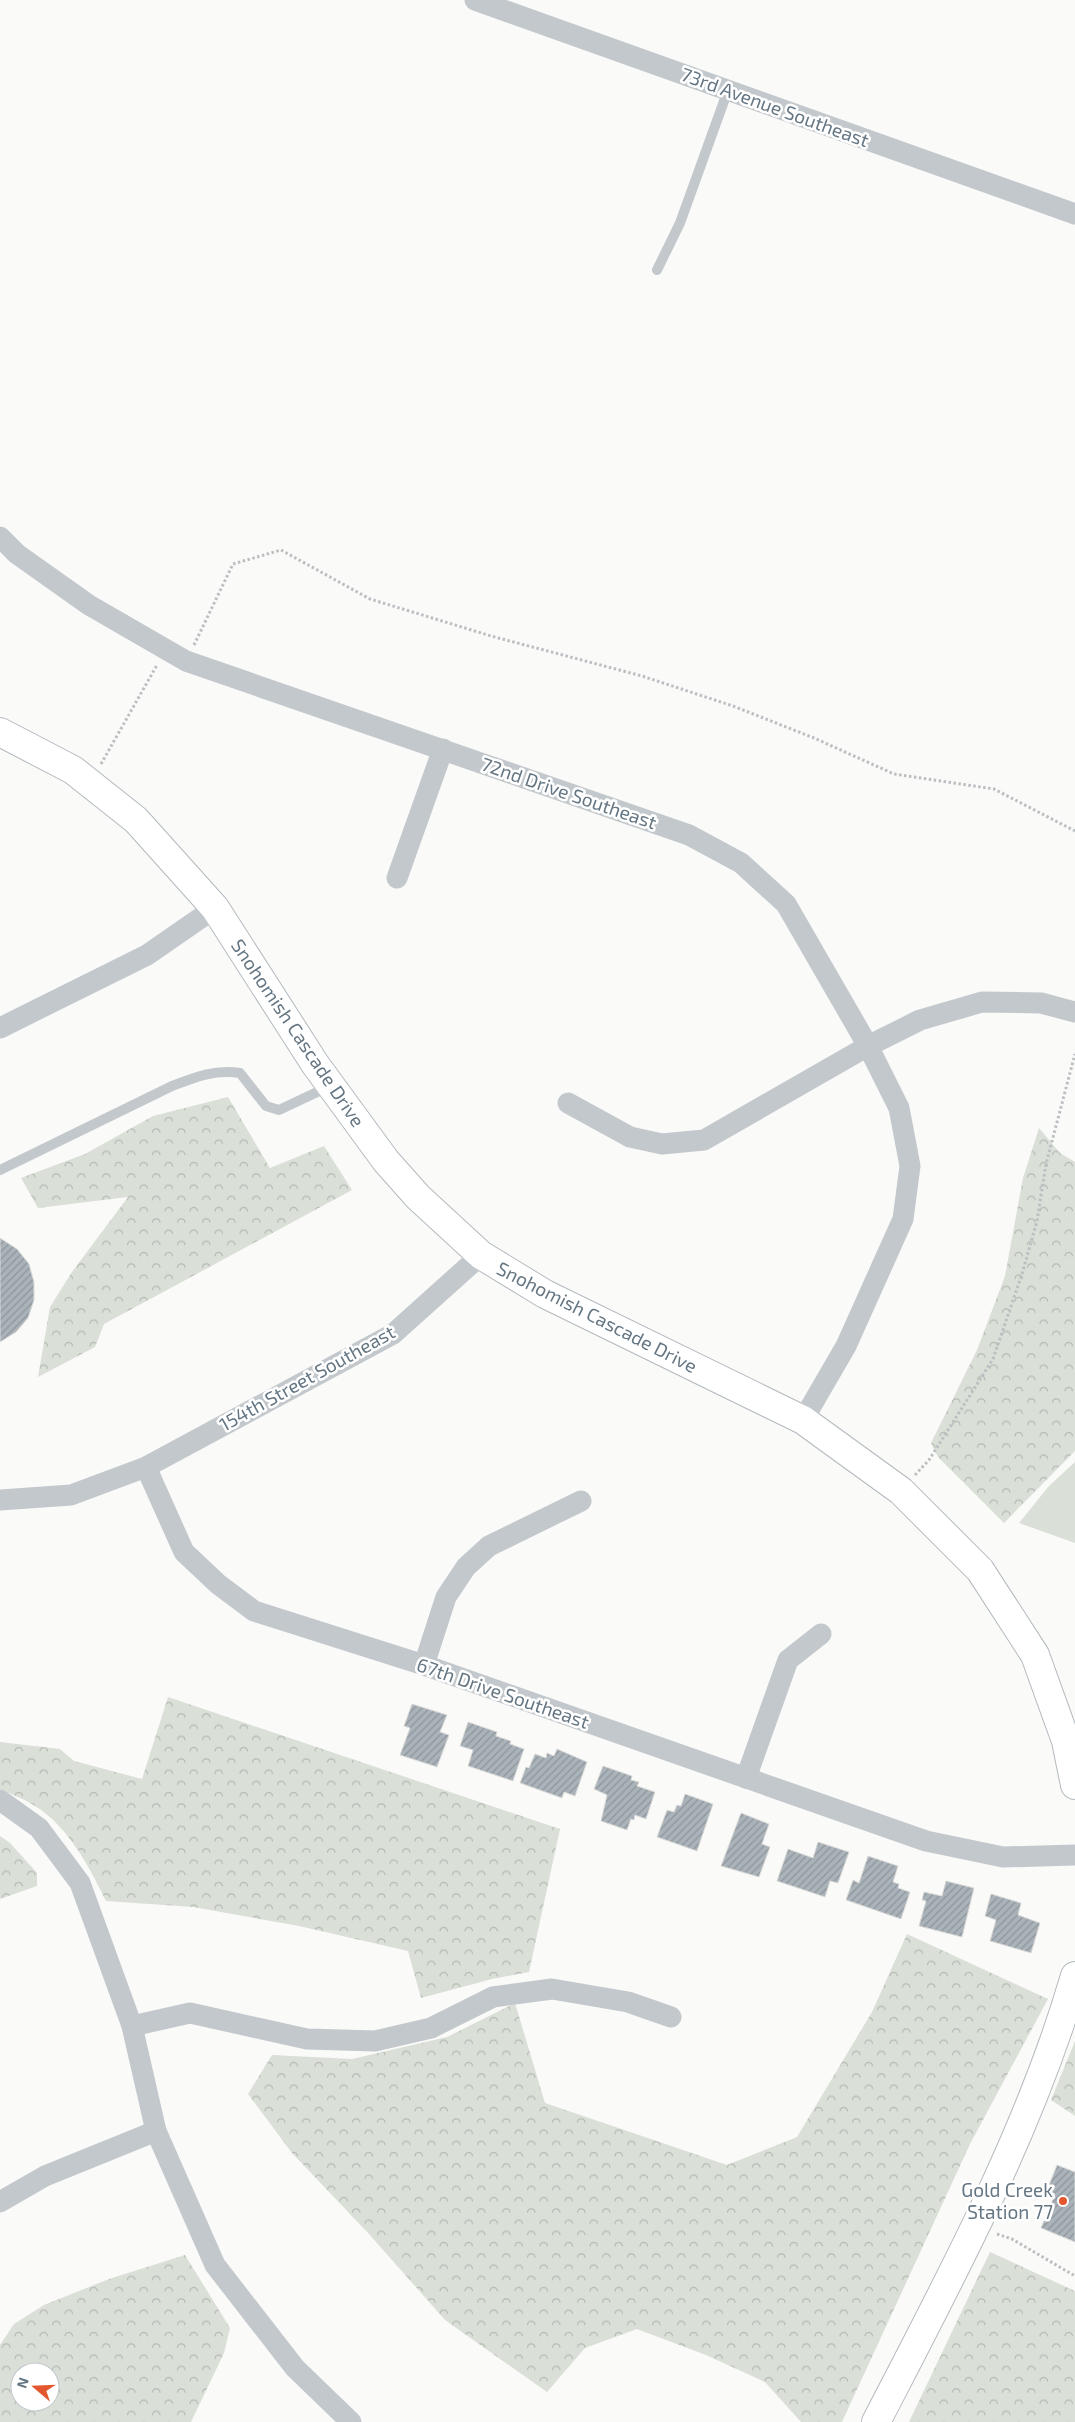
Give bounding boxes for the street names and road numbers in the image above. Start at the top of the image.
street label: 73rd Avenue Southeast [678,62,872,151]
street label: 72nd Drive Southeast [478,752,660,833]
street label: Snohomish Cascade Drive [227,934,370,1131]
street label: Snohomish Cascade Drive [493,1256,701,1377]
street label: 154th Street Southeast [215,1320,399,1435]
street label: 67th Drive Southeast [414,1652,592,1733]

